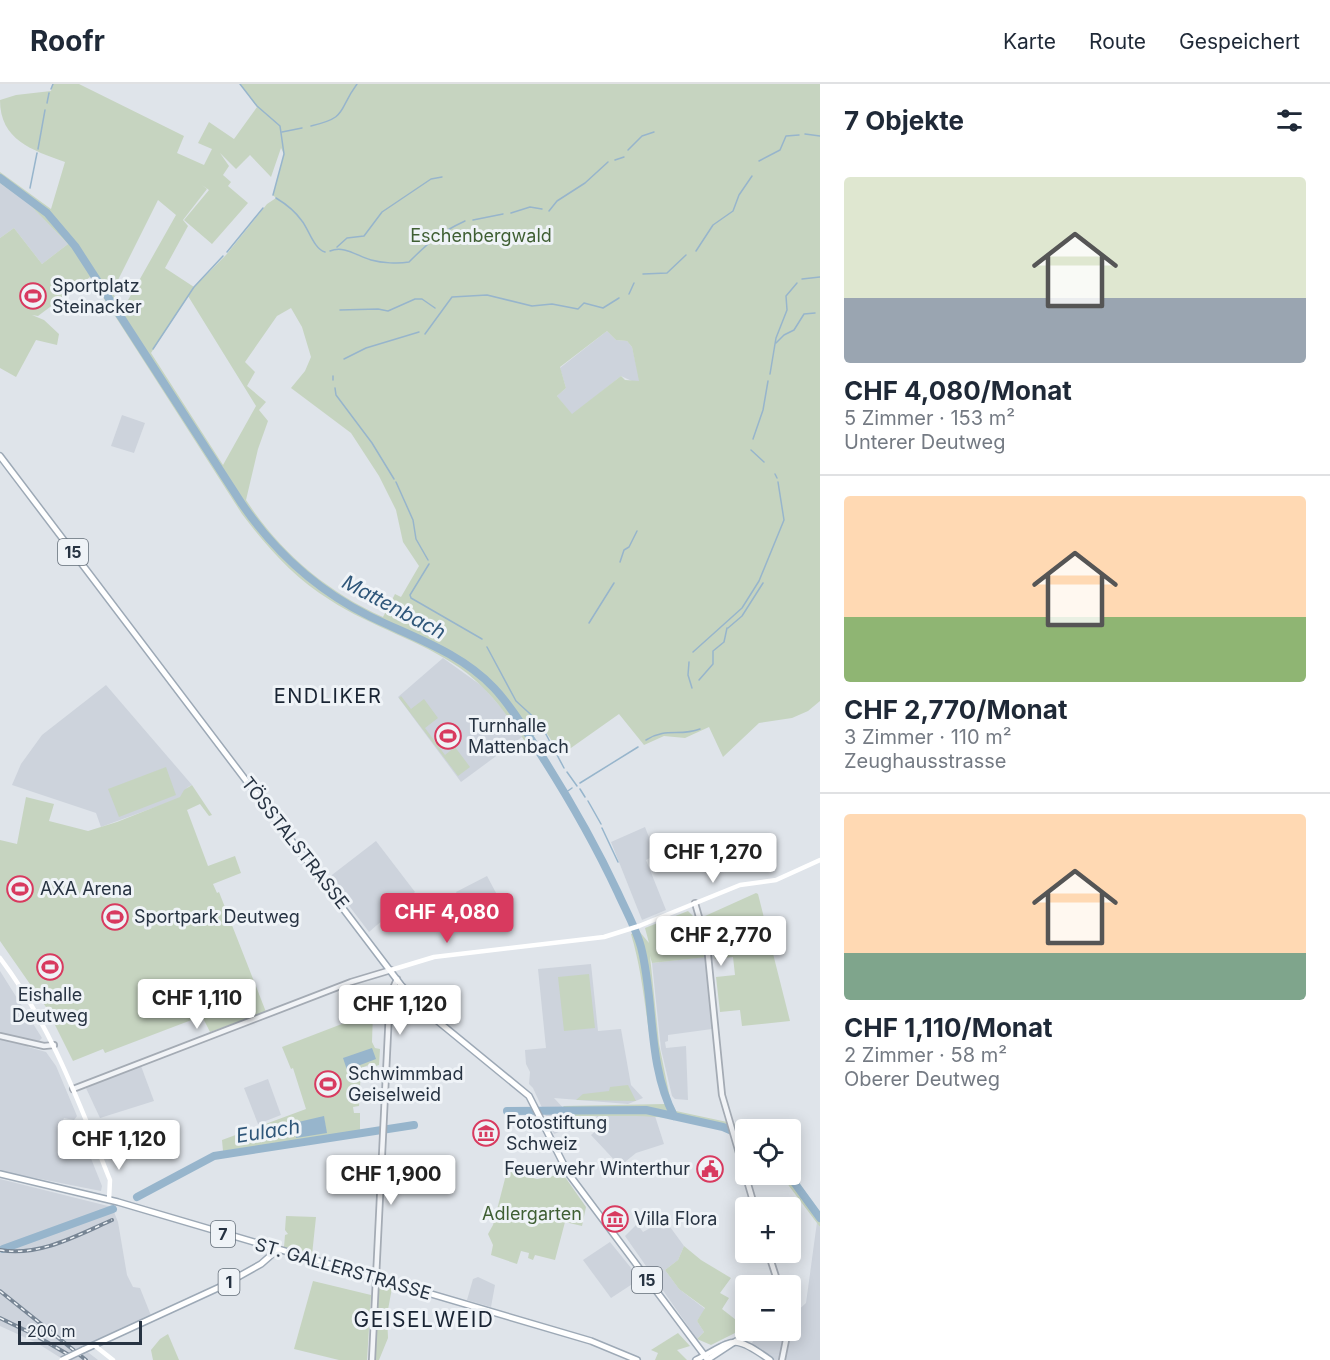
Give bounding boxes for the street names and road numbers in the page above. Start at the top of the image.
road number: 15 [58,539,88,565]
street label: TÖSSTALSTRASSE [237,772,354,913]
road number: 7 [211,1221,235,1247]
street label: ST. GALLERSTRASSE [253,1233,434,1304]
road number: 15 [632,1267,662,1293]
road number: 1 [218,1269,240,1295]

